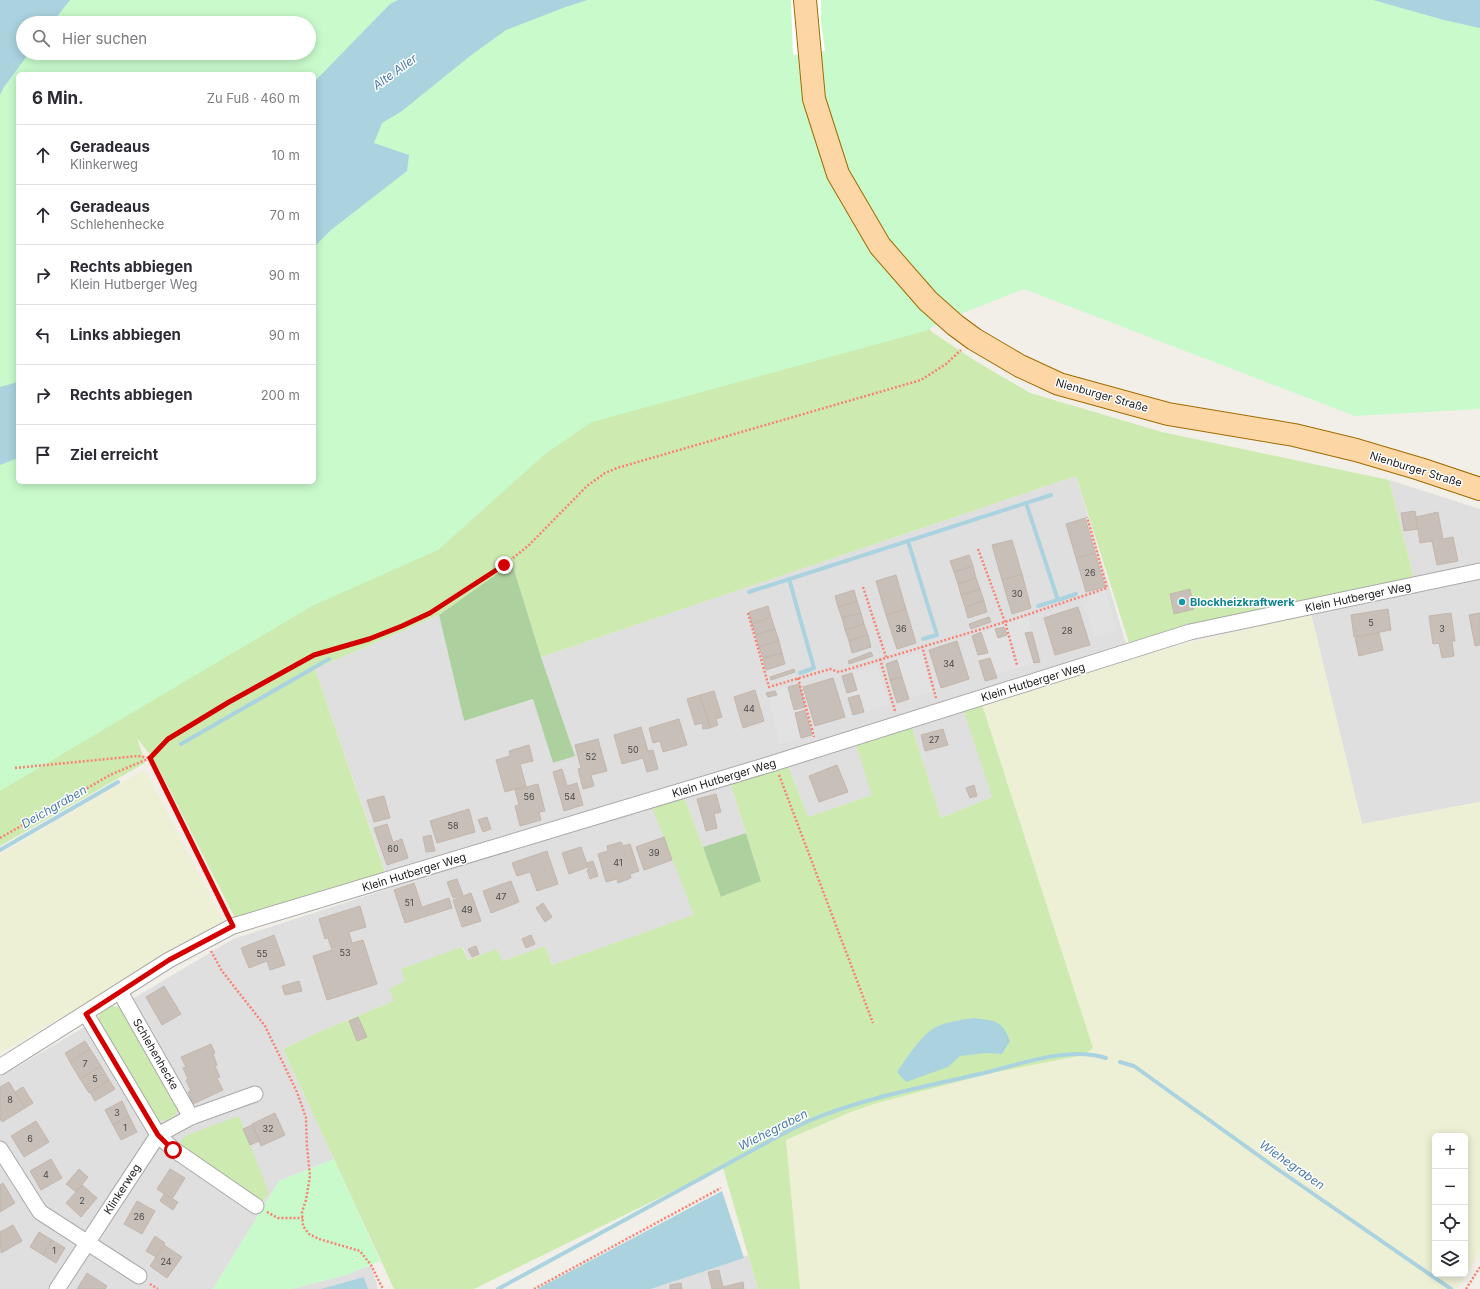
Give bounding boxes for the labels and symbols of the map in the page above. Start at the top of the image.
water label: Alte Aller [369,50,420,93]
street label: Nienburger Straße [1054,375,1150,415]
street label: Nienburger Straße [1368,448,1464,490]
route end [495,556,513,574]
house number: 26 [1084,567,1096,578]
street label: Klein Hutberger Weg [1304,579,1412,615]
house number: 30 [1011,588,1023,599]
place label: Blockheizkraftwerk [1190,595,1295,609]
marker: Blockheizkraftwerk [1177,597,1187,607]
house number: 5 [1368,617,1374,628]
house number: 36 [895,623,907,634]
house number: 3 [1439,623,1445,634]
house number: 28 [1061,625,1073,636]
house number: 34 [943,658,955,669]
street label: Klein Hutberger Weg [979,660,1087,704]
house number: 44 [743,703,755,714]
house number: 27 [929,734,939,745]
house number: 50 [627,744,639,755]
house number: 52 [586,751,596,762]
street label: Klein Hutberger Weg [670,756,778,800]
water label: Deichgraben [18,782,89,831]
house number: 56 [523,791,535,802]
house number: 54 [564,791,576,802]
house number: 58 [447,820,459,831]
house number: 60 [387,843,399,854]
house number: 39 [648,847,660,858]
street label: Klein Hutberger Weg [360,850,468,894]
house number: 41 [613,857,623,868]
house number: 47 [496,891,506,902]
house number: 51 [404,897,414,908]
house number: 49 [461,904,473,915]
house number: 53 [339,947,351,958]
house number: 55 [257,948,267,959]
street label: Schlehenhecke [130,1016,182,1092]
house number: 7 [82,1058,88,1069]
house number: 5 [92,1073,98,1084]
house number: 8 [7,1094,13,1105]
water label: Wiehegraben [735,1106,810,1154]
house number: 3 [114,1107,120,1118]
house number: 1 [123,1122,127,1133]
house number: 32 [262,1123,274,1134]
house number: 6 [27,1133,33,1144]
water label: Wiehegraben [1257,1137,1328,1193]
route start [164,1141,182,1159]
street label: Klinkerweg [100,1161,144,1217]
house number: 4 [43,1169,49,1180]
house number: 2 [79,1195,85,1206]
house number: 26 [133,1211,145,1222]
house number: 1 [52,1245,56,1256]
house number: 24 [160,1256,172,1267]

